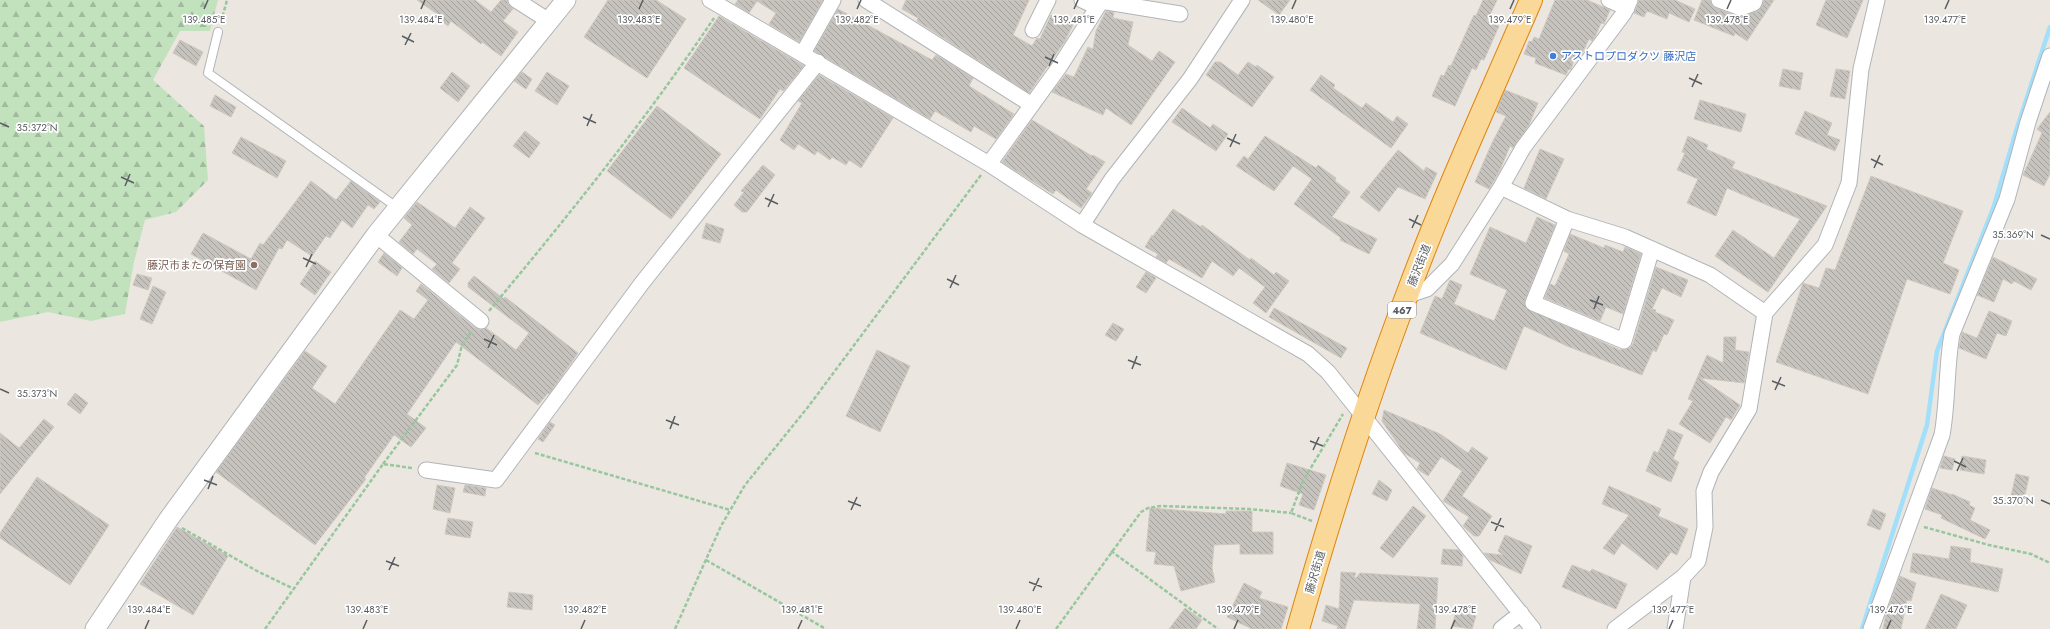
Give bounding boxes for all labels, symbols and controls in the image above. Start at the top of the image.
text: 139.485°E [182,12,226,27]
text: 139.484°E [399,12,443,27]
text: 139.483°E [617,12,661,27]
text: 139.482°E [835,12,879,27]
text: 139.481°E [1053,12,1095,27]
text: 139.480°E [1270,12,1314,27]
text: 139.479°E [1488,12,1532,27]
text: 139.478°E [1706,12,1748,27]
text: 139.477°E [1924,12,1966,27]
place label: アストロプロダクツ 藤沢店 [1561,48,1696,64]
marker: アストロプロダクツ 藤沢店 [1548,51,1558,61]
text: 35.372°N [17,120,57,135]
text: 35.369°N [1992,227,2034,242]
street label: 藤沢街道 [1404,242,1434,288]
place label: 藤沢市またの保育園 [147,257,246,273]
marker: 藤沢市またの保育園 [249,260,259,270]
road number: 467 [1388,302,1416,318]
text: 35.373°N [17,386,57,401]
text: 35.370°N [1992,493,2034,508]
street label: 藤沢街道 [1301,549,1329,595]
text: 139.484°E [127,602,171,617]
text: 139.483°E [345,602,389,617]
text: 139.482°E [563,602,607,617]
text: 139.481°E [781,602,823,617]
text: 139.480°E [998,602,1042,617]
text: 139.479°E [1216,602,1260,617]
text: 139.478°E [1434,602,1476,617]
text: 139.477°E [1652,602,1694,617]
text: 139.476°E [1869,602,1913,617]

